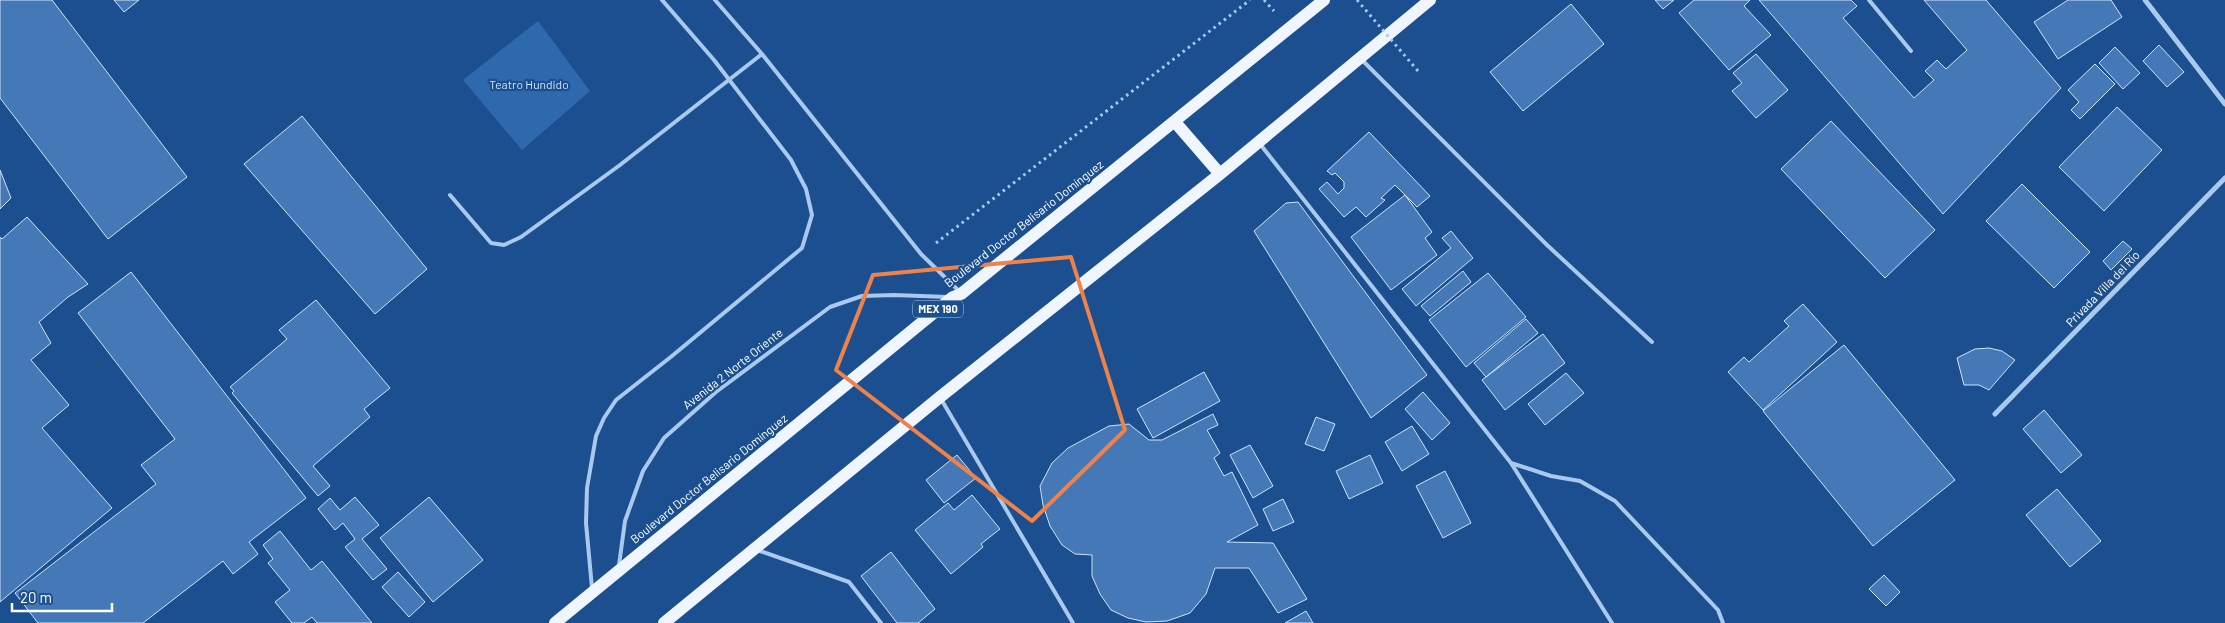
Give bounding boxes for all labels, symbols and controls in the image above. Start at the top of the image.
park label: Teatro Hundido [489,77,569,91]
street label: Boulevard Doctor Belisario Domínguez [941,157,1106,290]
street label: Privada Villa del Río [2062,247,2142,329]
road number: MEX 190 [913,300,963,318]
street label: Avenida 2 Norte Oriente [680,325,785,412]
street label: Boulevard Doctor Belisario Domínguez [627,411,790,546]
scale bar [12,580,112,612]
text: 20 m [20,588,52,606]

